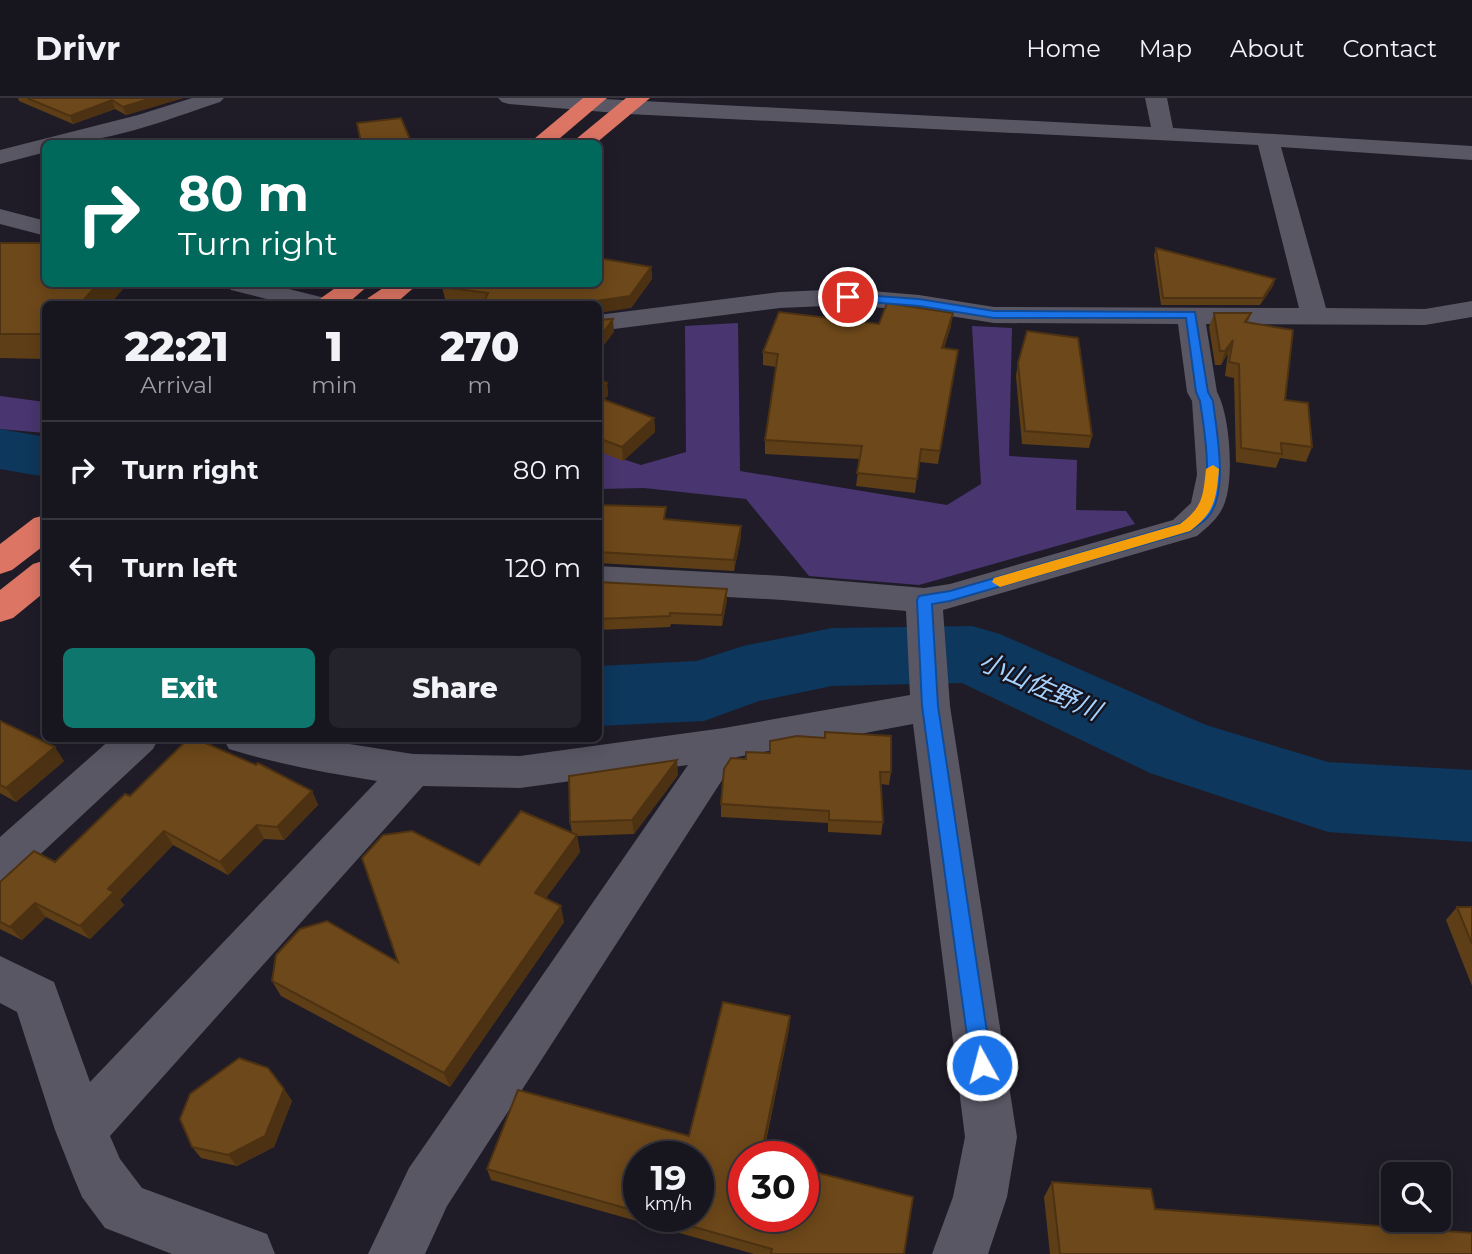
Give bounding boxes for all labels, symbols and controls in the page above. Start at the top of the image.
text: Drivr [35,28,120,68]
text: Home [1026,34,1101,63]
text: Map [1139,34,1192,63]
text: About [1230,34,1304,63]
text: Contact [1342,34,1437,63]
text: 80 m [178,164,309,223]
icon: right [63,168,154,259]
text: Turn right [178,224,338,263]
pin [818,267,878,327]
icon: arrive [829,278,867,316]
text: 22:21 [124,320,229,372]
text: 1 [326,320,343,372]
text: 270 [440,320,520,372]
text: Arrival [140,371,213,399]
text: min [311,371,357,399]
text: m [467,371,492,399]
icon: right [63,451,101,489]
text: Turn right [122,454,258,486]
text: 80 m [513,454,581,486]
icon: left [63,549,101,587]
text: Turn left [122,552,238,584]
text: 120 m [505,552,581,584]
water label: 小山佐野川 [974,645,1109,728]
button: Exit [63,648,315,728]
button: Share [329,648,581,728]
position arrow [945,1028,1019,1102]
speed limit sign: 30 [728,1141,819,1232]
text: 19 [650,1156,687,1199]
map controls [1381,1162,1451,1232]
button: search [1381,1162,1451,1232]
text: km/h [644,1193,693,1215]

